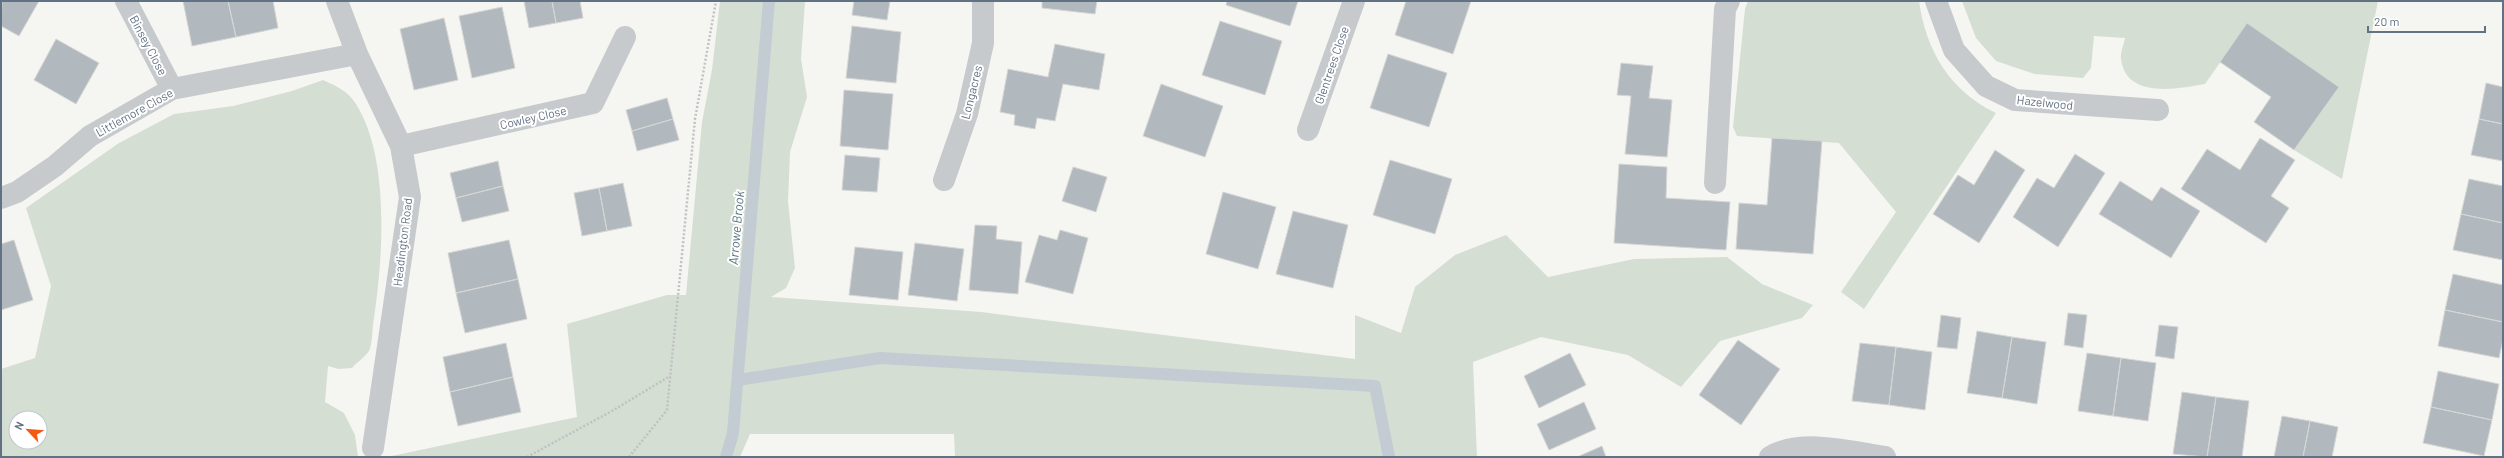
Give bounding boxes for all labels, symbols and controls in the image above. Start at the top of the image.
scale bar [2368,8,2485,34]
street label: Binsey Close [127,13,171,77]
text: 20 m [2374,14,2400,28]
street label: Glentrees Close [1311,24,1351,106]
street label: Longacres [958,63,984,120]
street label: Littlemore Close [93,85,175,139]
street label: Hazelwood [2016,92,2074,112]
street label: Cowley Close [498,103,568,131]
water label: Arrowe Brook [725,190,747,266]
street label: Headington Road [390,197,414,287]
north arrow [8,410,48,450]
text: N [11,419,26,432]

